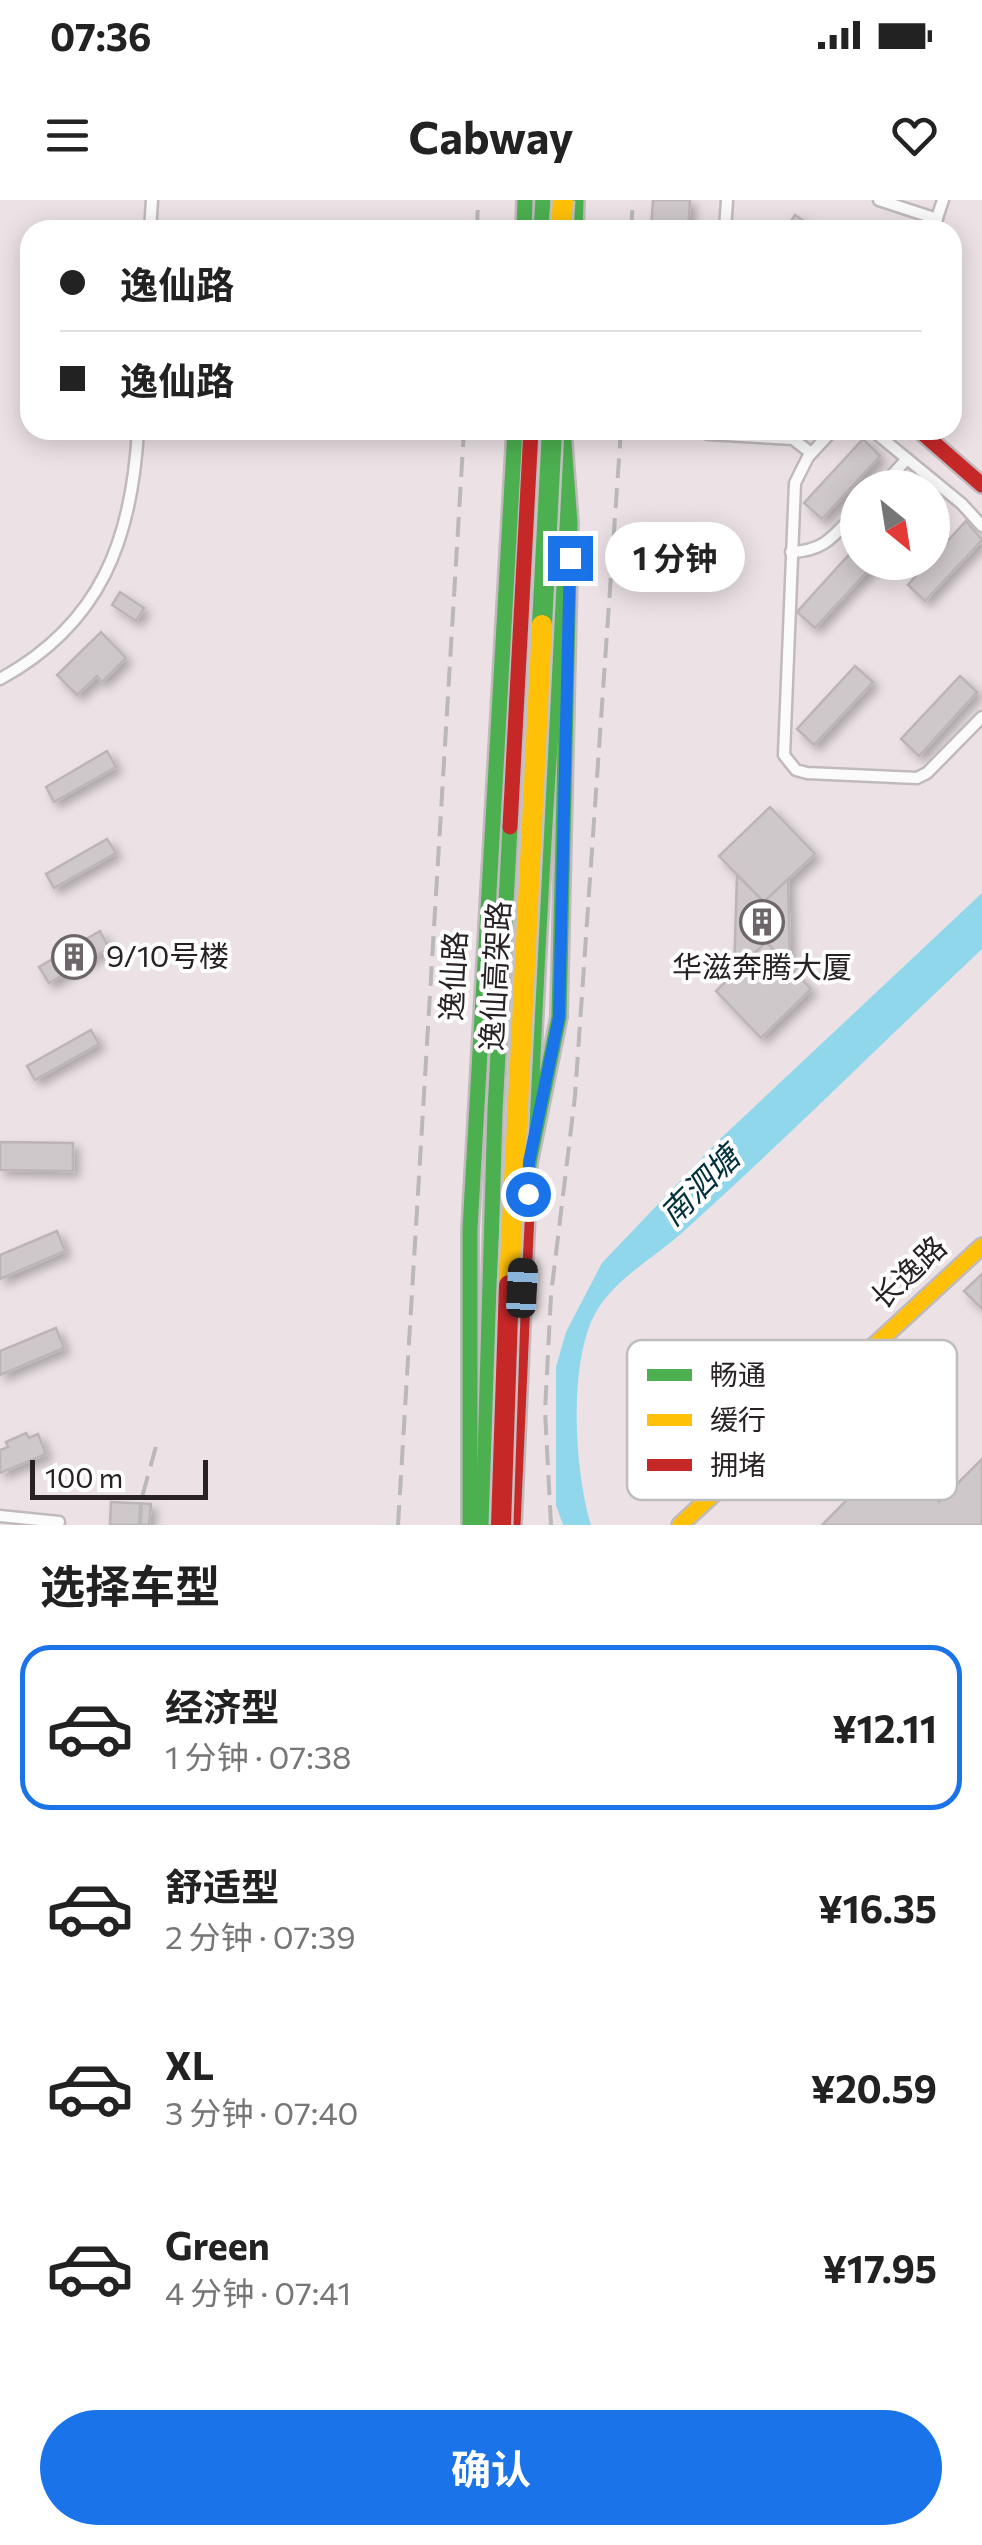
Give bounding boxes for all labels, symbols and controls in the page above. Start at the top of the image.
text: 07:36 [50,12,151,59]
icon: menu [40,108,95,163]
text: Cabway [408,108,574,163]
icon: heart [887,108,942,163]
text: 逸仙路 [120,260,234,307]
text: 逸仙路 [120,356,234,403]
north arrow [840,470,950,580]
map controls [840,470,950,580]
callout: 1 分钟 [605,523,745,593]
route end [548,536,593,581]
text: 1 分钟 [633,537,717,577]
building icon: 华滋奔腾大厦 [739,899,785,945]
street label: 逸仙高架路 [471,900,516,1052]
street label: 逸仙路 [431,930,472,1022]
building icon: 9/10号楼 [51,934,97,980]
place label: 9/10号楼 [106,936,229,973]
place label: 华滋奔腾大厦 [672,947,852,984]
water label: 南泗塘 [650,1133,750,1233]
route start [506,1172,551,1217]
street label: 长逸路 [862,1227,953,1315]
car [505,1257,539,1319]
legend [627,1340,957,1500]
text: 畅通 [710,1357,766,1391]
text: 缓行 [710,1402,766,1436]
text: 拥堵 [710,1447,766,1481]
scale bar [30,1455,208,1500]
text: 100 m [45,1460,123,1494]
text: 选择车型 [40,1557,220,1612]
text: 经济型 [165,1682,279,1729]
icon: car [45,1683,135,1773]
text: ¥12.11 [832,1704,937,1751]
text: 1 分钟 · 07:38 [165,1736,352,1776]
text: 舒适型 [165,1862,279,1909]
icon: car [45,1863,135,1953]
text: ¥16.35 [818,1884,937,1931]
text: 2 分钟 · 07:39 [165,1916,356,1956]
text: XL [165,2041,214,2088]
icon: car [45,2043,135,2133]
text: ¥20.59 [811,2064,937,2111]
text: 3 分钟 · 07:40 [165,2092,358,2132]
text: Green [165,2221,270,2268]
icon: car [45,2223,135,2313]
text: ¥17.95 [822,2244,937,2291]
text: 4 分钟 · 07:41 [165,2272,351,2312]
button: 确认 [40,2410,942,2525]

